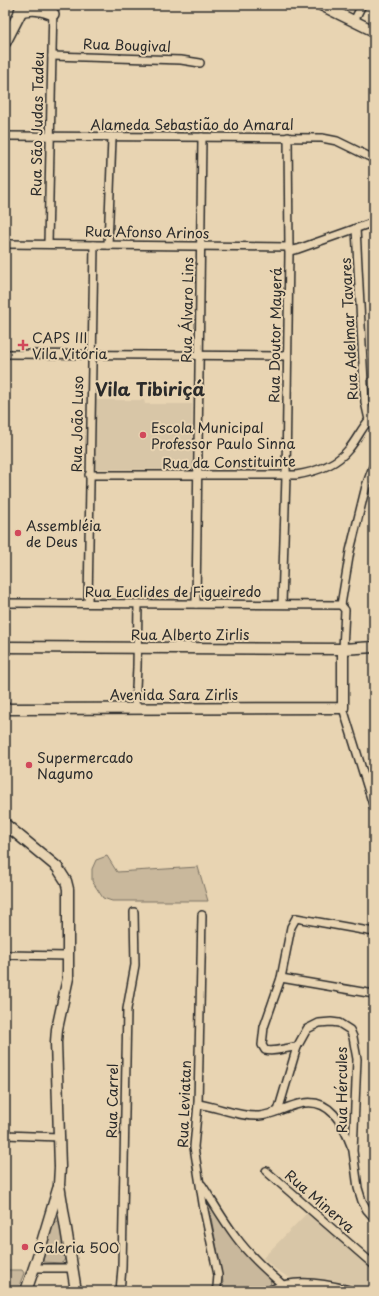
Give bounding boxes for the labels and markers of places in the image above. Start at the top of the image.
place label: CAPS III Vila Vitória [32,327,108,364]
marker: CAPS III Vila Vitória [17,339,29,351]
place label: Escola Municipal Professor Paulo Sinna [151,417,295,454]
marker: Escola Municipal Professor Paulo Sinna [138,430,148,440]
place label: Assembléia de Deus [26,515,102,552]
marker: Assembléia de Deus [13,528,23,538]
place label: Supermercado Nagumo [37,747,134,784]
marker: Supermercado Nagumo [24,760,34,770]
place label: Galeria 500 [33,1237,119,1258]
marker: Galeria 500 [20,1242,30,1252]

